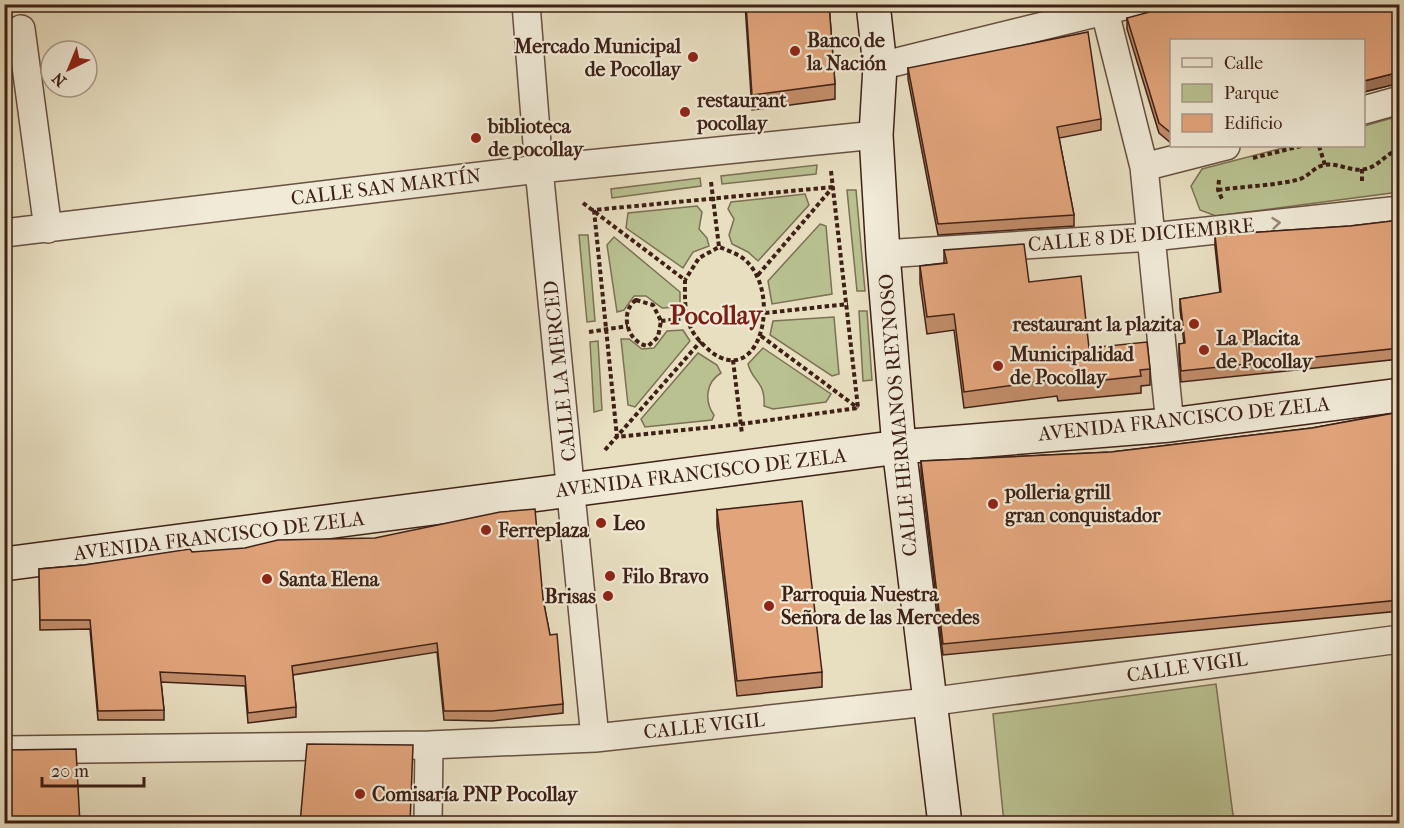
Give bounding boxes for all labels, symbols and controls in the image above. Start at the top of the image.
place label: Banco de la Nación [806,29,887,75]
place label: Mercado Municipal de Pocollay [513,35,682,81]
north arrow [39,39,99,99]
legend [1170,39,1365,147]
marker: Banco de la Nación [788,44,802,58]
marker: Mercado Municipal de Pocollay [686,50,700,64]
text: Calle [1224,53,1263,74]
text: N [48,68,70,91]
text: Parque [1224,83,1279,104]
place label: restaurant pocollay [696,89,788,135]
marker: restaurant pocollay [678,105,692,119]
text: Edificio [1224,113,1282,134]
place label: biblioteca de pocollay [487,115,585,161]
marker: biblioteca de pocollay [469,131,483,145]
street label: CALLE SAN MARTÍN [290,163,482,210]
street label: CALLE 8 DE DICIEMBRE [1027,214,1255,256]
one-way arrow [1272,217,1281,230]
street label: CALLE HERMANOS REYNOSO [874,273,922,557]
street label: CALLE LA MERCED [539,279,581,463]
district label: Pocollay [670,300,764,331]
place label: restaurant la plazita [1012,313,1183,336]
marker: restaurant la plazita [1187,317,1201,331]
place label: La Placita de Pocollay [1216,327,1314,373]
place label: Municipalidad de Pocollay [1009,343,1135,389]
marker: La Placita de Pocollay [1197,343,1211,357]
marker: Municipalidad de Pocollay [991,359,1005,373]
street label: AVENIDA FRANCISCO DE ZELA [1036,392,1332,446]
street label: AVENIDA FRANCISCO DE ZELA [553,444,849,502]
place label: polleria grill gran conquistador [1004,481,1161,527]
marker: polleria grill gran conquistador [986,497,1000,511]
street label: AVENIDA FRANCISCO DE ZELA [71,507,367,565]
place label: Leo [613,512,645,535]
marker: Leo [594,516,608,530]
place label: Ferreplaza [497,519,590,542]
marker: Ferreplaza [479,523,493,537]
place label: Filo Bravo [621,565,709,588]
place label: Santa Elena [279,568,380,591]
marker: Filo Bravo [603,569,617,583]
marker: Santa Elena [260,572,274,586]
place label: Parroquia Nuestra Señora de las Mercedes [781,583,980,629]
place label: Brisas [545,585,597,608]
marker: Brisas [601,589,615,603]
marker: Parroquia Nuestra Señora de las Mercedes [762,599,776,613]
street label: CALLE VIGIL [1125,647,1249,687]
street label: CALLE VIGIL [642,708,766,744]
scale bar [42,750,144,788]
text: 20 m [51,761,89,782]
place label: Comisaría PNP Pocollay [372,783,579,806]
marker: Comisaría PNP Pocollay [353,787,367,801]

